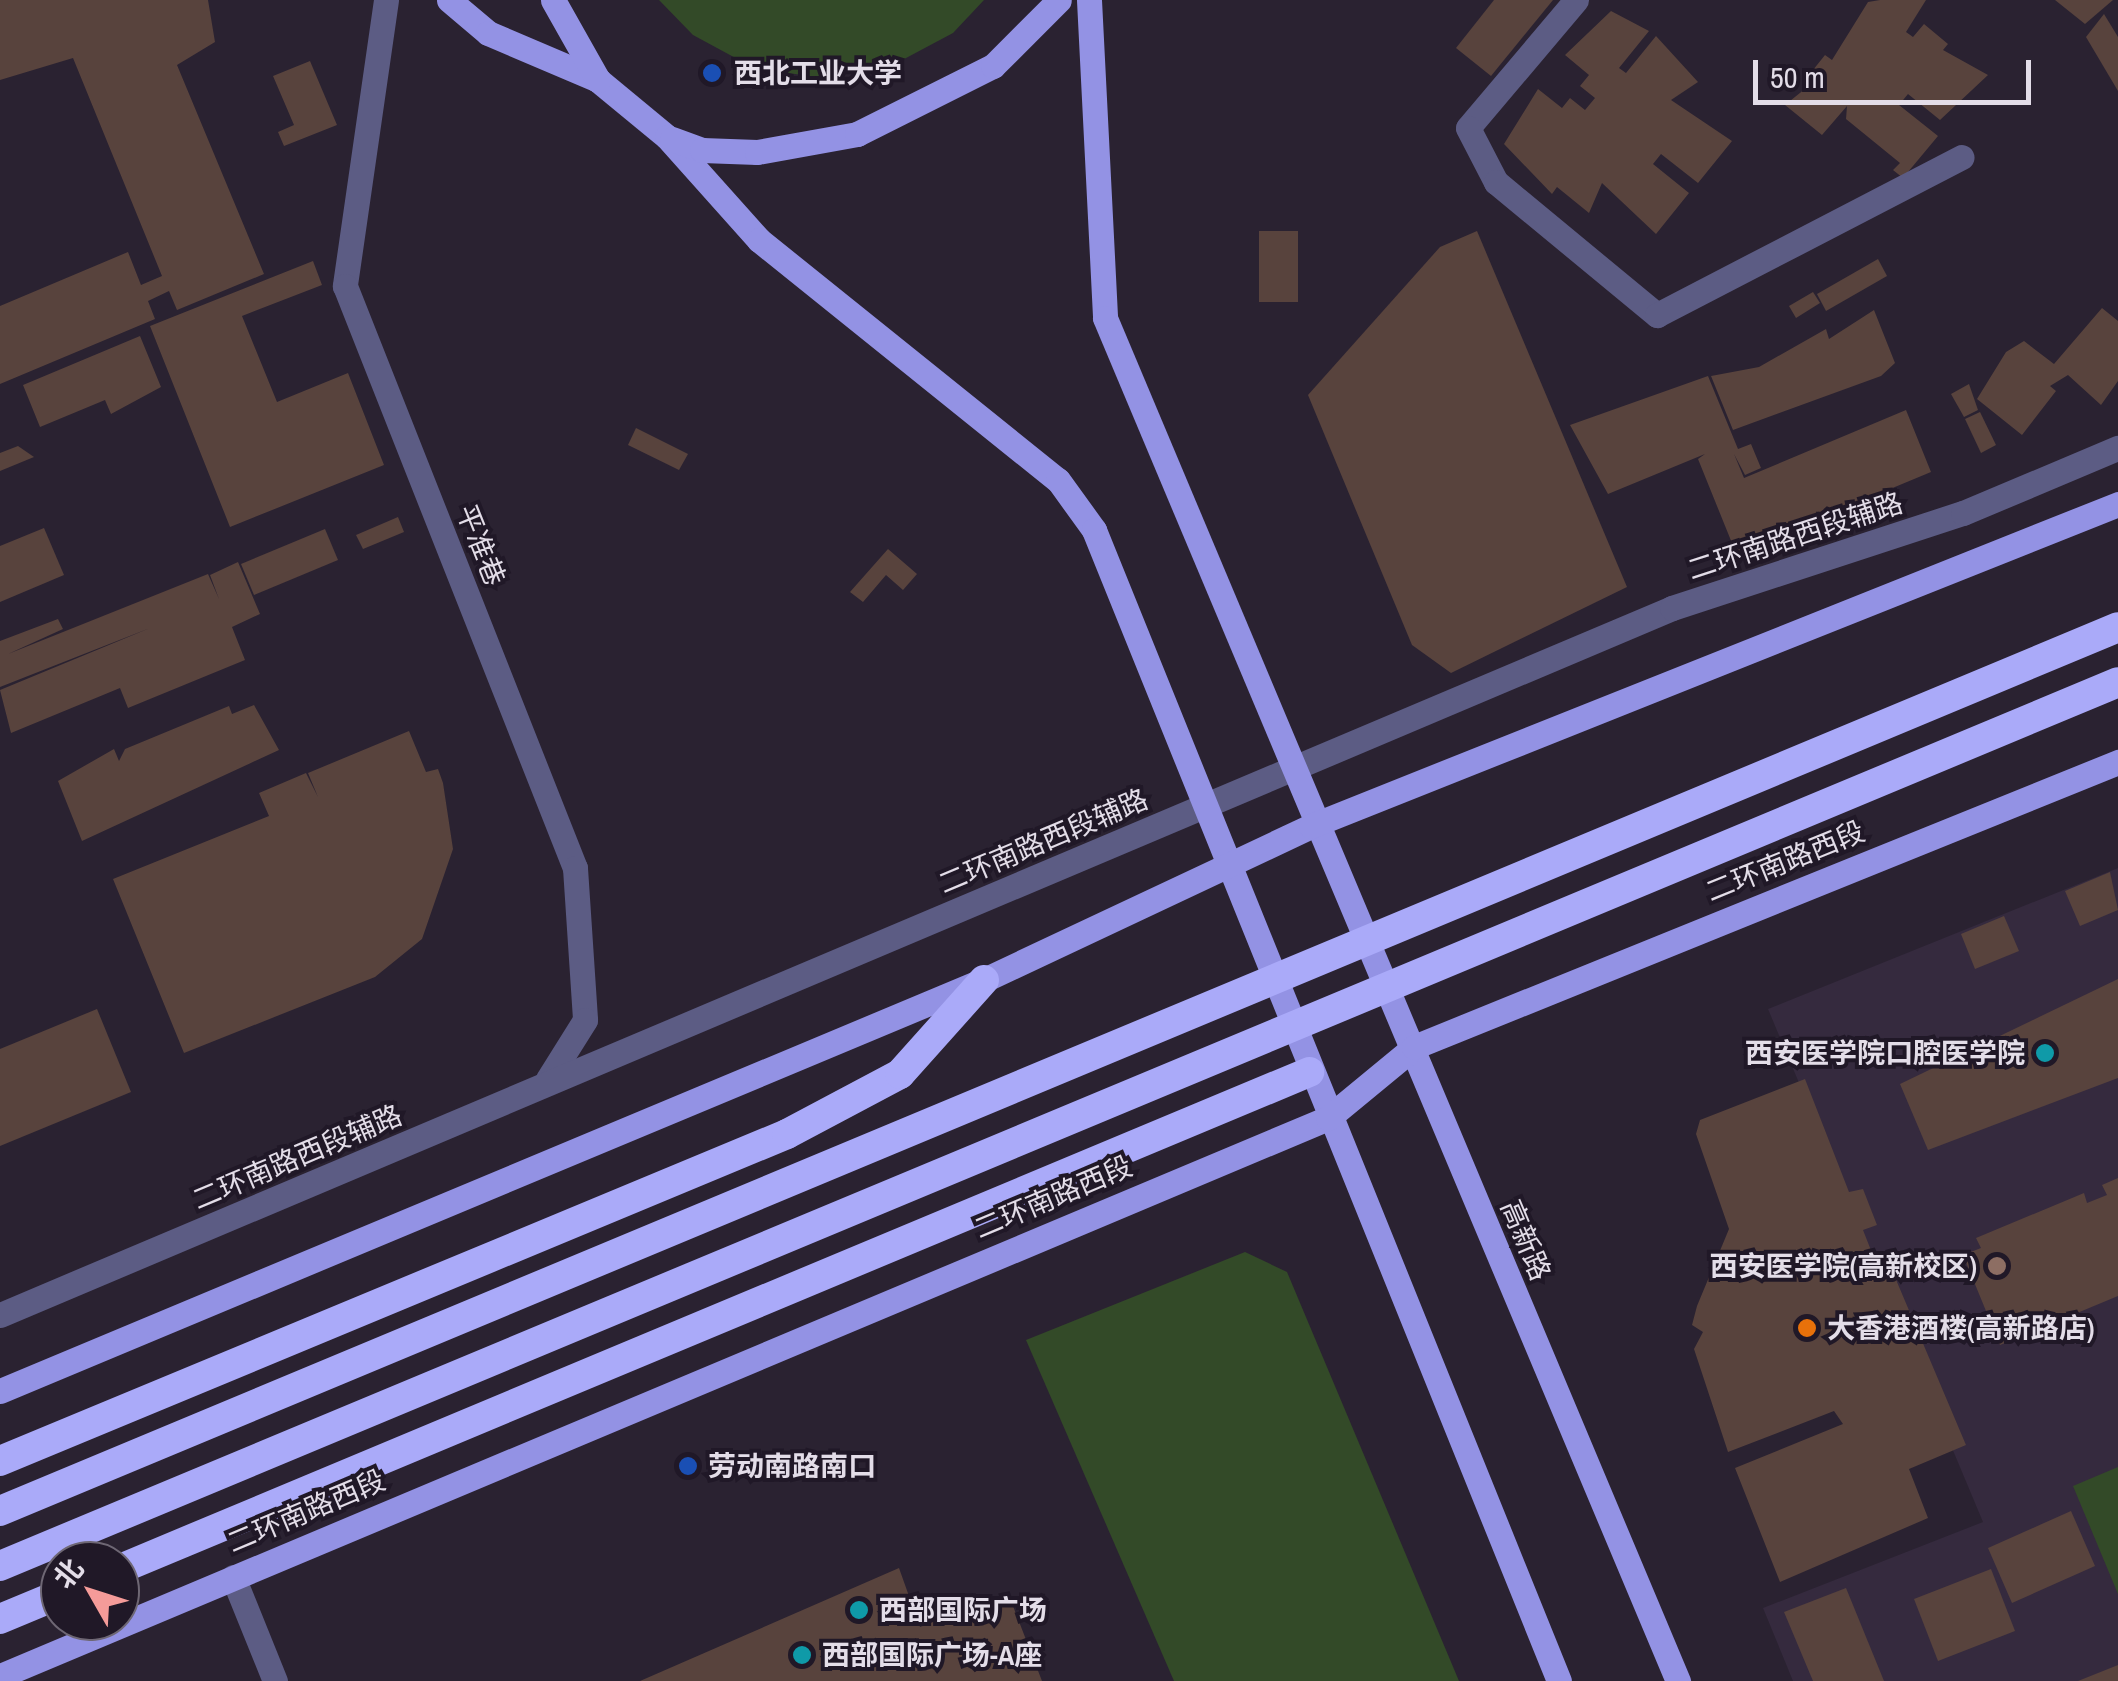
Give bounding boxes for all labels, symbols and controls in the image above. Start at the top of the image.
scale bar [1758,40,2036,102]
place label: 西北工业大学 [734,56,902,90]
text: 50 m [1770,57,1825,97]
marker: 西北工业大学 [699,60,725,86]
street label: 二环南路西段辅路 [1683,485,1907,587]
street label: 平准巷 [450,500,512,590]
street label: 二环南路西段辅路 [933,782,1153,900]
street label: 二环南路西段 [1701,814,1869,908]
place label: 西安医学院口腔医学院 [1745,1036,2025,1070]
marker: 西安医学院口腔医学院 [2034,1042,2056,1064]
street label: 二环南路西段辅路 [187,1098,407,1216]
street label: 二环南路西段 [969,1149,1137,1245]
street label: 高新路 [1494,1195,1558,1285]
place label: 西安医学院(高新校区) [1710,1249,1977,1283]
marker: 西安医学院(高新校区) [1986,1255,2008,1277]
place label: 大香港酒楼(高新路店) [1827,1311,2094,1345]
marker: 大香港酒楼(高新路店) [1796,1317,1818,1339]
place label: 劳动南路南口 [708,1449,876,1483]
marker: 劳动南路南口 [677,1455,699,1477]
street label: 二环南路西段 [222,1463,390,1559]
north arrow [40,1541,140,1641]
text: 北 [45,1551,92,1596]
place label: 西部国际广场 [879,1593,1047,1627]
marker: 西部国际广场 [848,1599,870,1621]
place label: 西部国际广场-A座 [822,1638,1042,1672]
marker: 西部国际广场-A座 [791,1644,813,1666]

